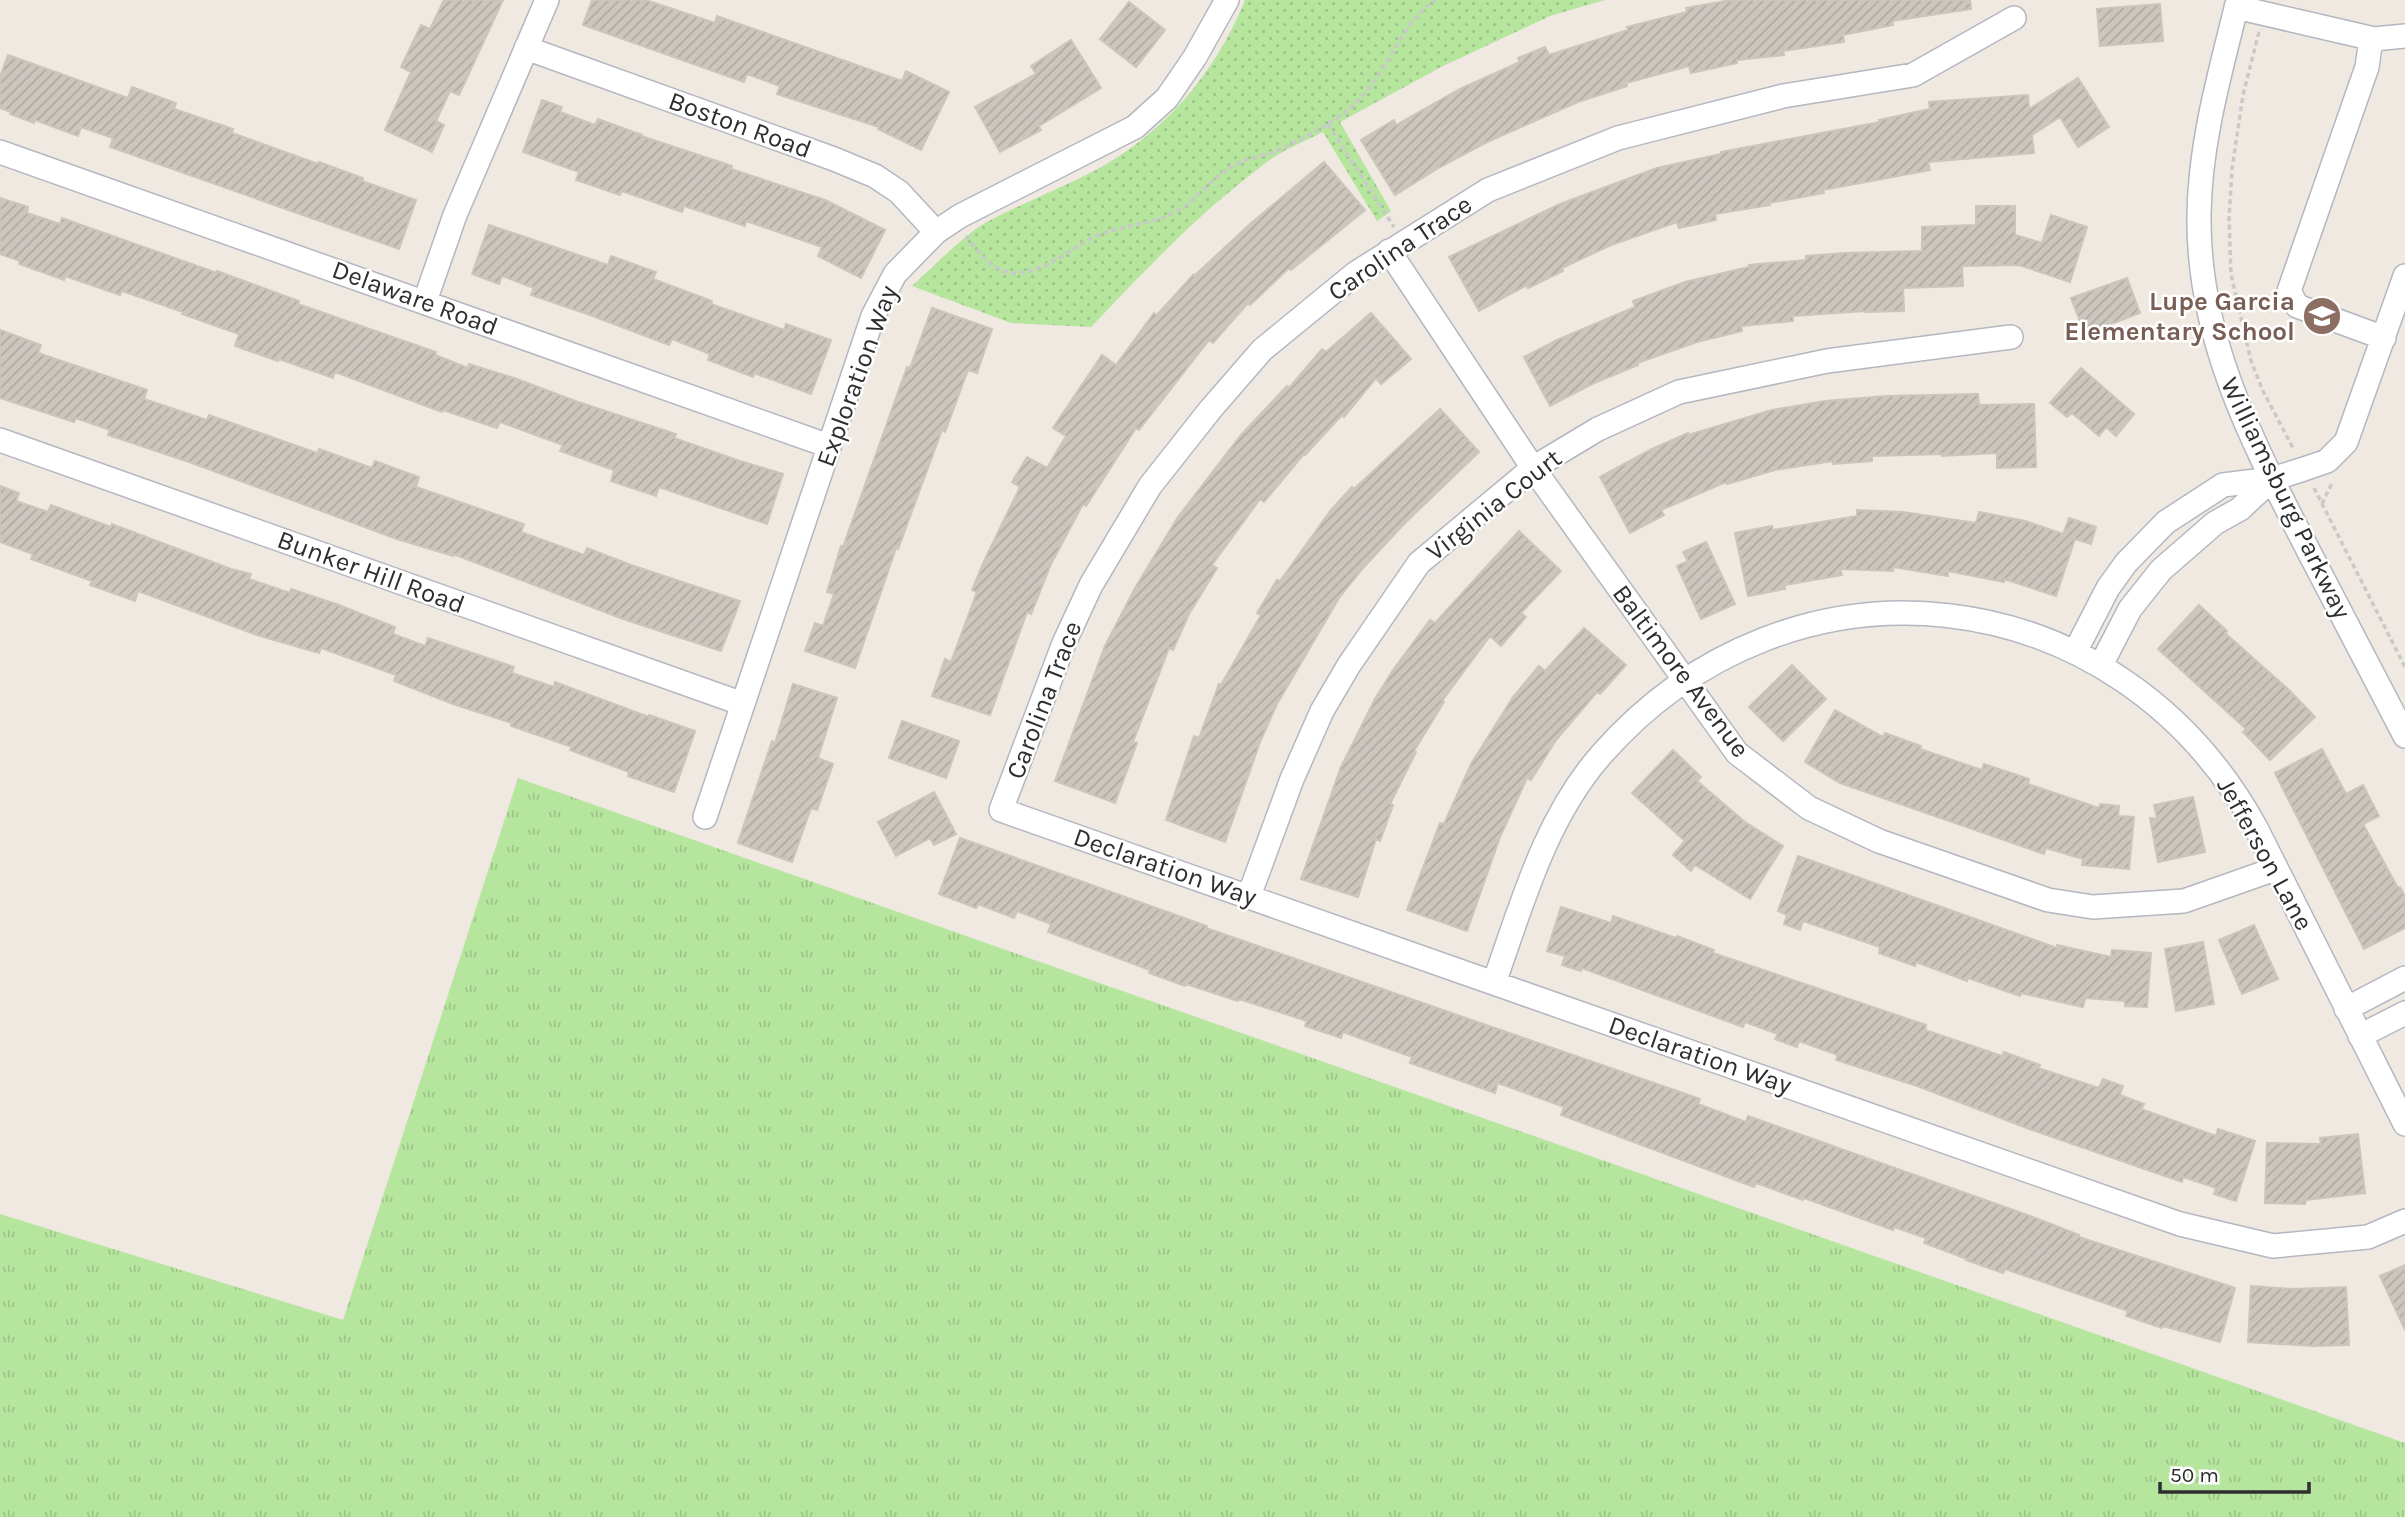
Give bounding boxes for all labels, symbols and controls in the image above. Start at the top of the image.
street label: Boston Road [664,85,816,165]
street label: Carolina Trace [1322,189,1478,307]
street label: Delaware Road [328,254,502,342]
street label: Exploration Way [810,281,904,471]
place label: Lupe Garcia Elementary School [2064,286,2295,347]
school or university icon: Lupe Garcia Elementary School [2301,295,2343,337]
street label: Williamsburg Parkway [2214,372,2358,624]
street label: Virginia Court [1420,443,1568,567]
street label: Bunker Hill Road [273,524,469,620]
street label: Baltimore Avenue [1606,578,1756,764]
street label: Carolina Trace [1000,617,1088,783]
street label: Jefferson Lane [2210,772,2320,936]
street label: Declaration Way [1069,821,1261,913]
street label: Declaration Way [1604,1009,1796,1101]
scale bar [2160,1450,2309,1494]
text: 50 m [2170,1463,2219,1487]

